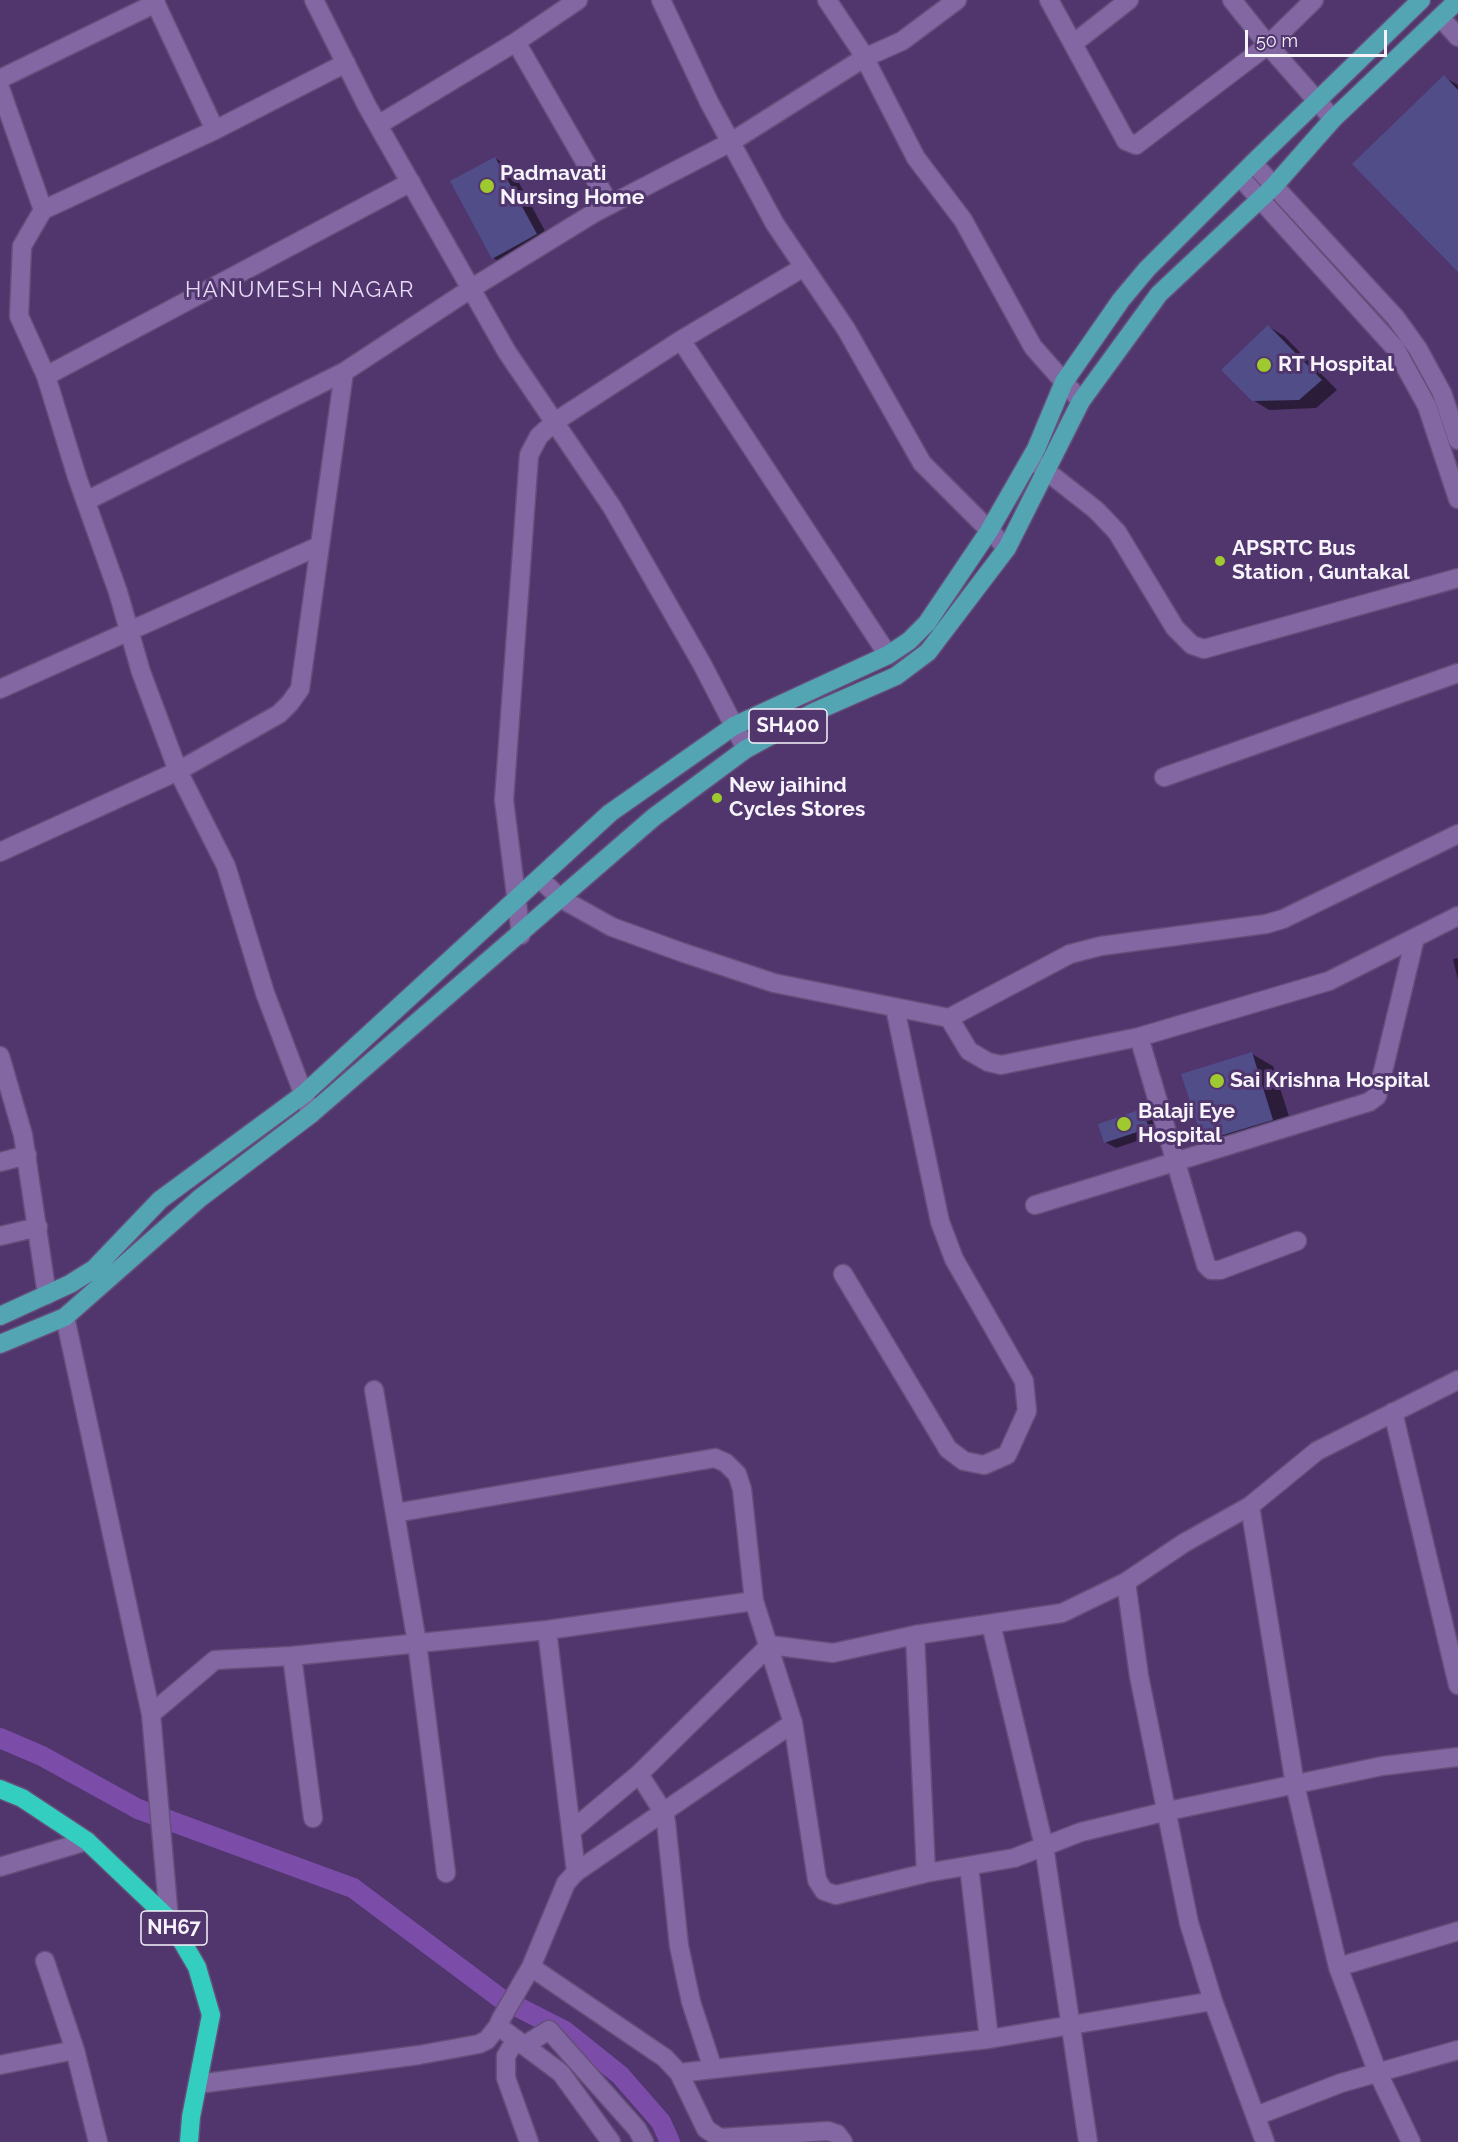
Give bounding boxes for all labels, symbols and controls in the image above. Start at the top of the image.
scale bar [1248,18,1390,56]
text: 50 m [1256,30,1298,51]
place label: Padmavati Nursing Home [500,161,644,211]
marker: Padmavati Nursing Home [478,177,496,195]
district label: HANUMESH NAGAR [185,277,415,303]
place label: RT Hospital [1278,352,1394,378]
marker: RT Hospital [1255,356,1273,374]
place label: APSRTC Bus Station , Guntakal [1232,536,1410,586]
marker: APSRTC Bus Station , Guntakal [1213,554,1227,568]
road number: SH400 [749,709,827,743]
place label: New jaihind Cycles Stores [729,773,865,823]
marker: New jaihind Cycles Stores [710,791,724,805]
place label: Sai Krishna Hospital [1230,1068,1430,1094]
marker: Sai Krishna Hospital [1208,1072,1226,1090]
place label: Balaji Eye Hospital [1138,1099,1235,1149]
marker: Balaji Eye Hospital [1115,1115,1133,1133]
road number: NH67 [141,1911,207,1945]

